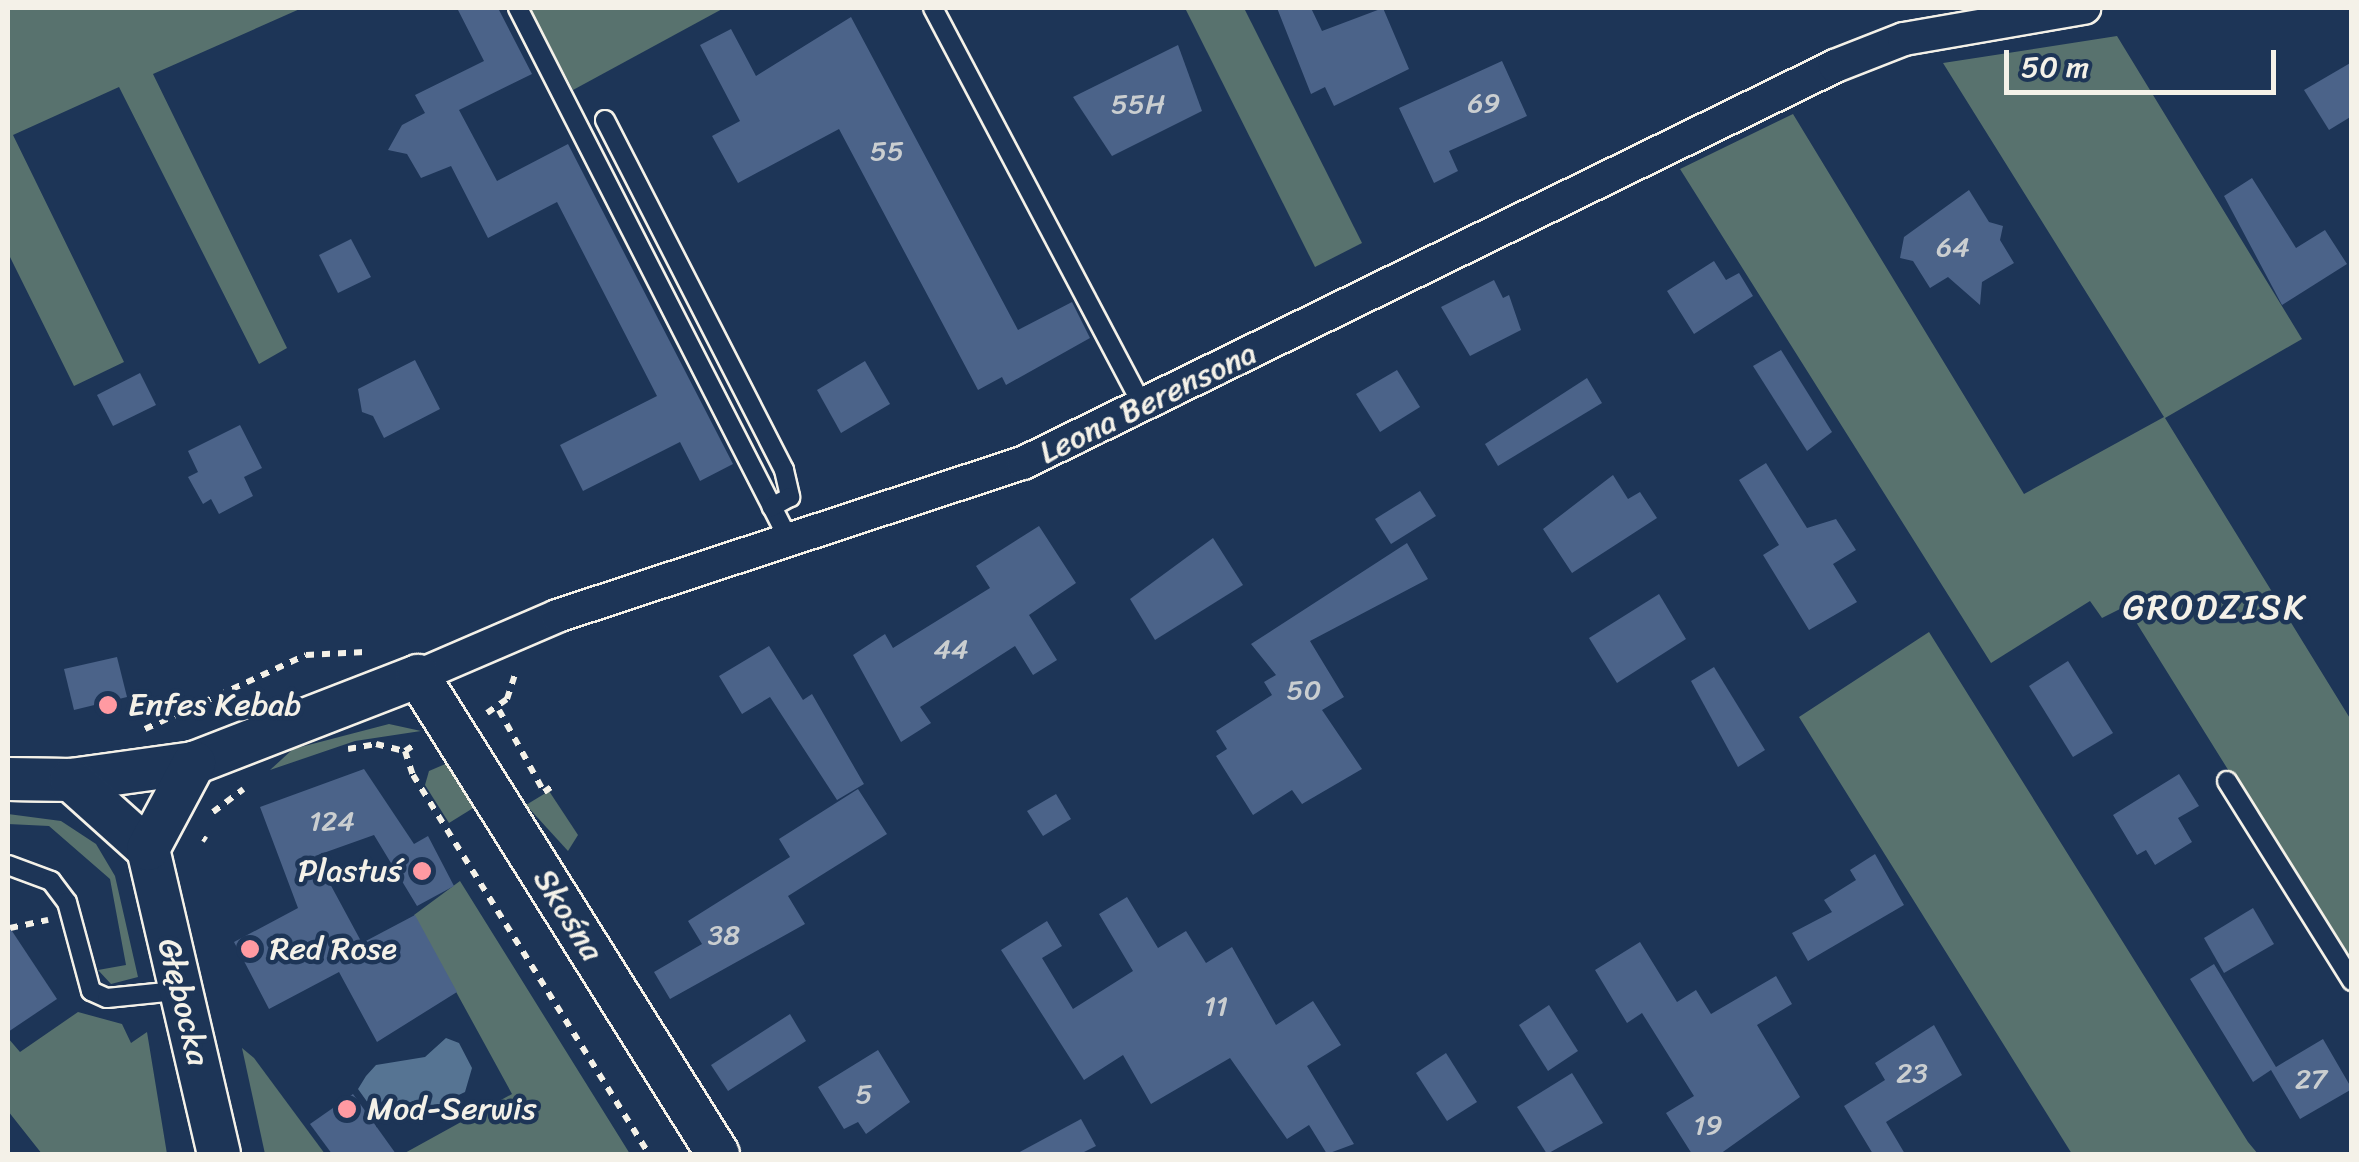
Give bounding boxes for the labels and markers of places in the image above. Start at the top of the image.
place label: Enfes Kebab [128,686,301,724]
marker: Enfes Kebab [97,694,119,716]
place label: Plastuś [298,852,402,890]
marker: Plastuś [411,860,433,882]
place label: Red Rose [270,930,398,968]
marker: Red Rose [239,938,261,960]
place label: Mod-Serwis [367,1090,536,1128]
marker: Mod-Serwis [336,1098,358,1120]

